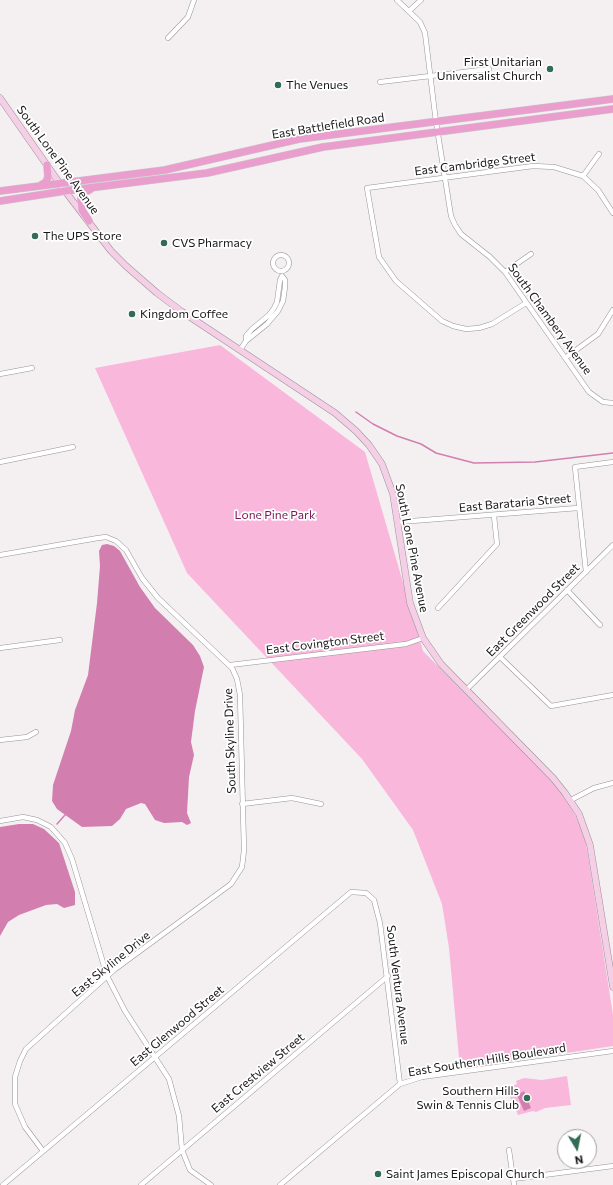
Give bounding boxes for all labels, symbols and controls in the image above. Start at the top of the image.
place label: First Unitarian Universalist Church [437,55,542,83]
marker: First Unitarian Universalist Church [545,64,555,74]
place label: The Venues [286,78,348,92]
marker: The Venues [273,80,283,90]
street label: South Lone Pine Avenue [14,103,102,217]
street label: East Battlefield Road [271,110,385,142]
street label: East Cambridge Street [414,149,536,179]
place label: The UPS Store [43,229,122,243]
marker: The UPS Store [30,231,40,241]
place label: CVS Pharmacy [172,236,252,250]
marker: CVS Pharmacy [159,238,169,248]
street label: South Chambery Avenue [505,261,595,377]
place label: Kingdom Coffee [140,307,228,321]
marker: Kingdom Coffee [127,309,137,319]
street label: South Lone Pine Avenue [392,482,432,614]
street label: East Barataria Street [458,491,572,515]
park label: Lone Pine Park [235,508,315,522]
street label: East Greenwood Street [483,560,583,660]
street label: East Covington Street [265,629,385,657]
street label: South Skyline Drive [221,688,239,794]
street label: South Ventura Avenue [384,924,412,1046]
street label: East Skyline Drive [69,928,153,1000]
street label: East Glenwood Street [127,983,227,1069]
street label: East Crestview Street [209,1030,307,1116]
street label: East Southern Hills Boulevard [407,1040,567,1080]
place label: Southern Hills Swin & Tennis Club [417,1084,519,1112]
marker: Southern Hills Swin & Tennis Club [522,1093,532,1103]
north arrow [557,1129,597,1169]
text: N [574,1153,584,1167]
place label: Saint James Episcopal Church [386,1167,545,1181]
marker: Saint James Episcopal Church [373,1169,383,1179]

